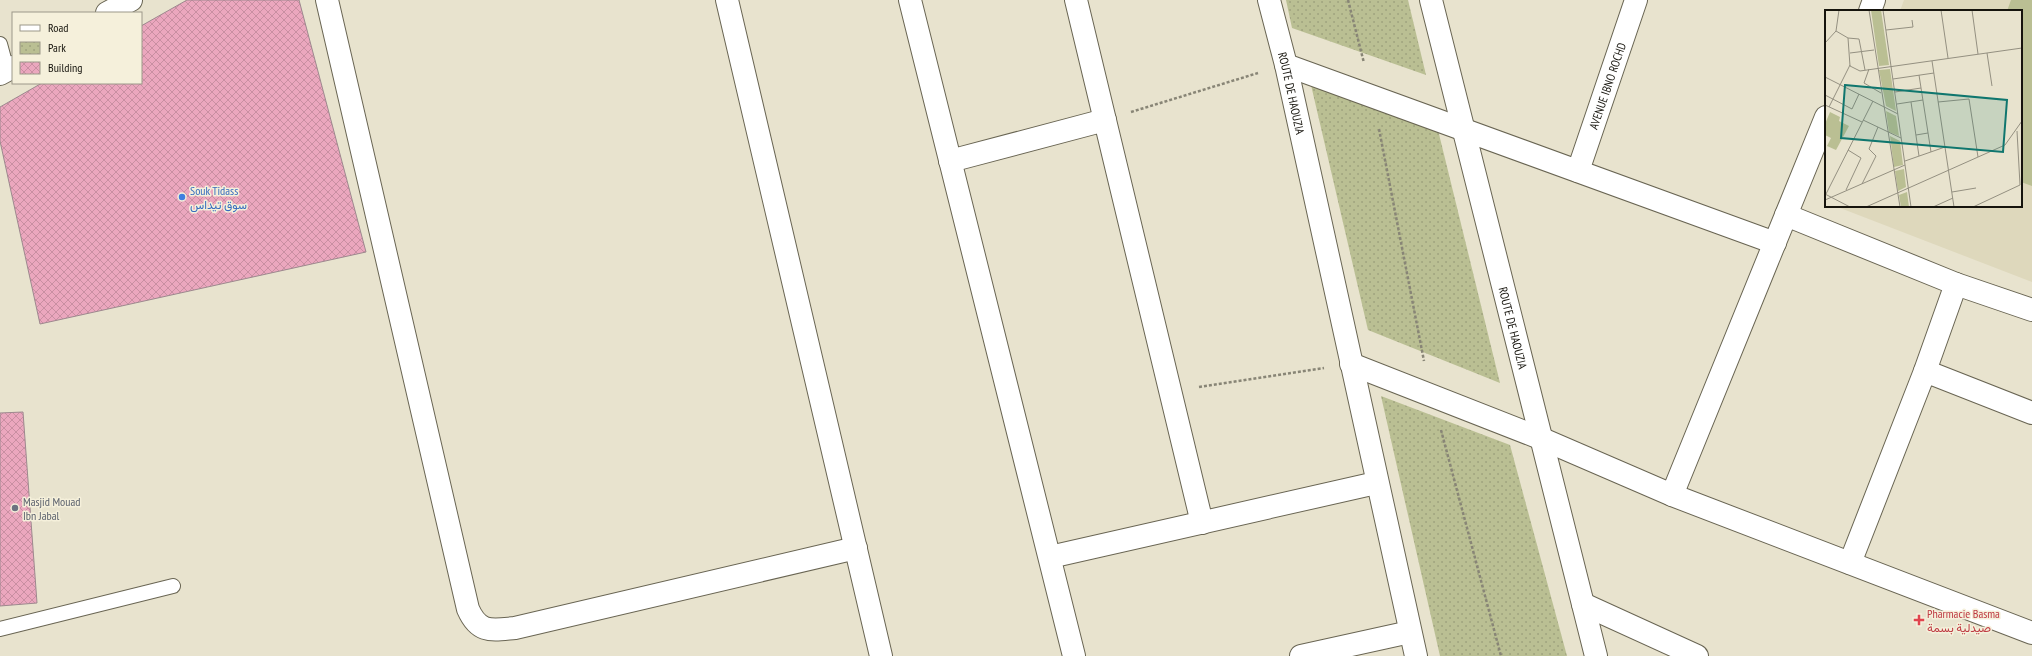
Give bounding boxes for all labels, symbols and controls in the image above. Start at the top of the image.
inset map [1825,10,2022,207]
legend [12,12,142,84]
text: Road [48,20,68,35]
text: Park [48,40,66,55]
street label: AVENUE IBNO ROCHD [1585,40,1629,131]
street label: ROUTE DE HAOUZIA [1275,50,1309,136]
text: Building [48,60,83,75]
place label: Souk Tidass سوق تيداس [190,183,247,213]
marker: Souk Tidass سوق تيداس [177,192,187,202]
street label: ROUTE DE HAOUZIA [1496,285,1531,371]
place label: Masjid Mouad Ibn Jabal [23,494,80,523]
marker: Masjid Mouad Ibn Jabal [10,503,20,513]
place label: Pharmacie Basma صيدلية بسمة [1927,606,2000,635]
marker: Pharmacie Basma صيدلية بسمة [1914,615,1924,625]

